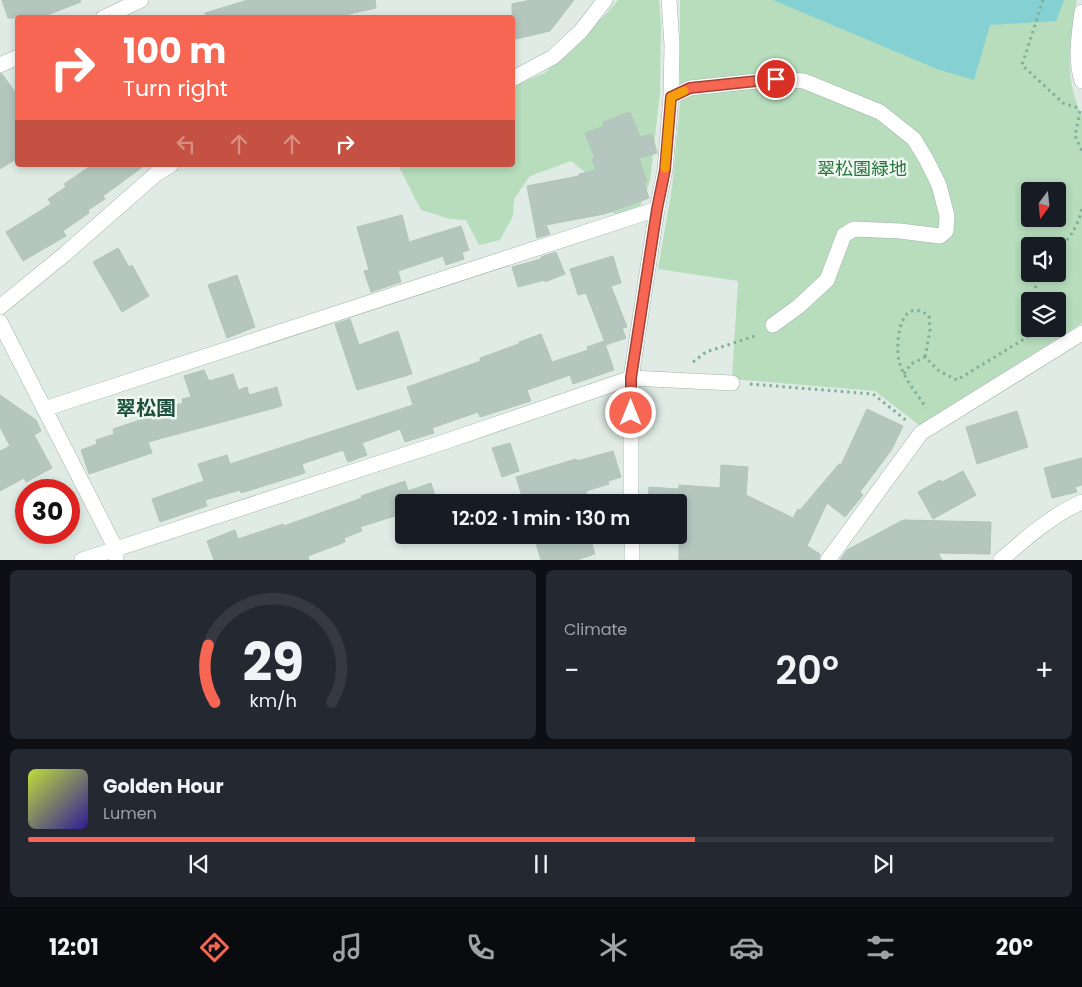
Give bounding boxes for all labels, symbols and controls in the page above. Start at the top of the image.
text: 100 m [123,26,226,75]
icon: right [40,35,105,100]
pin [755,58,797,100]
icon: arrive [762,65,790,93]
text: Turn right [123,73,228,104]
icon: left [172,130,200,158]
icon: ahead [225,130,253,158]
icon: ahead [278,130,306,158]
icon: right [331,130,359,158]
park label: 翠松園緑地 [817,156,907,181]
north arrow [1021,182,1066,228]
map controls [1021,182,1066,337]
button: sound [1021,237,1066,282]
button: layers [1021,292,1066,337]
position arrow [604,386,656,438]
district label: 翠松園 [116,394,176,422]
speed limit sign: 30 [15,479,80,544]
text: 12:02 · 1 min · 130 m [452,505,630,532]
text: Climate [564,618,627,641]
text: 29 [242,626,304,699]
text: 20° [776,644,839,697]
text: − [564,651,579,690]
text: + [1035,651,1054,690]
text: km/h [249,688,297,713]
text: Golden Hour [103,773,224,800]
text: Lumen [103,802,157,825]
icon: previous [185,850,213,878]
icon: pause [527,850,555,878]
icon: next [869,850,897,878]
icon: directions [197,930,232,965]
icon: music [330,930,365,965]
icon: phone [463,930,498,965]
icon: climate [596,930,631,965]
icon: car [729,930,764,965]
icon: filters [863,930,898,965]
text: 12:01 [49,932,99,963]
text: 20° [996,932,1033,963]

